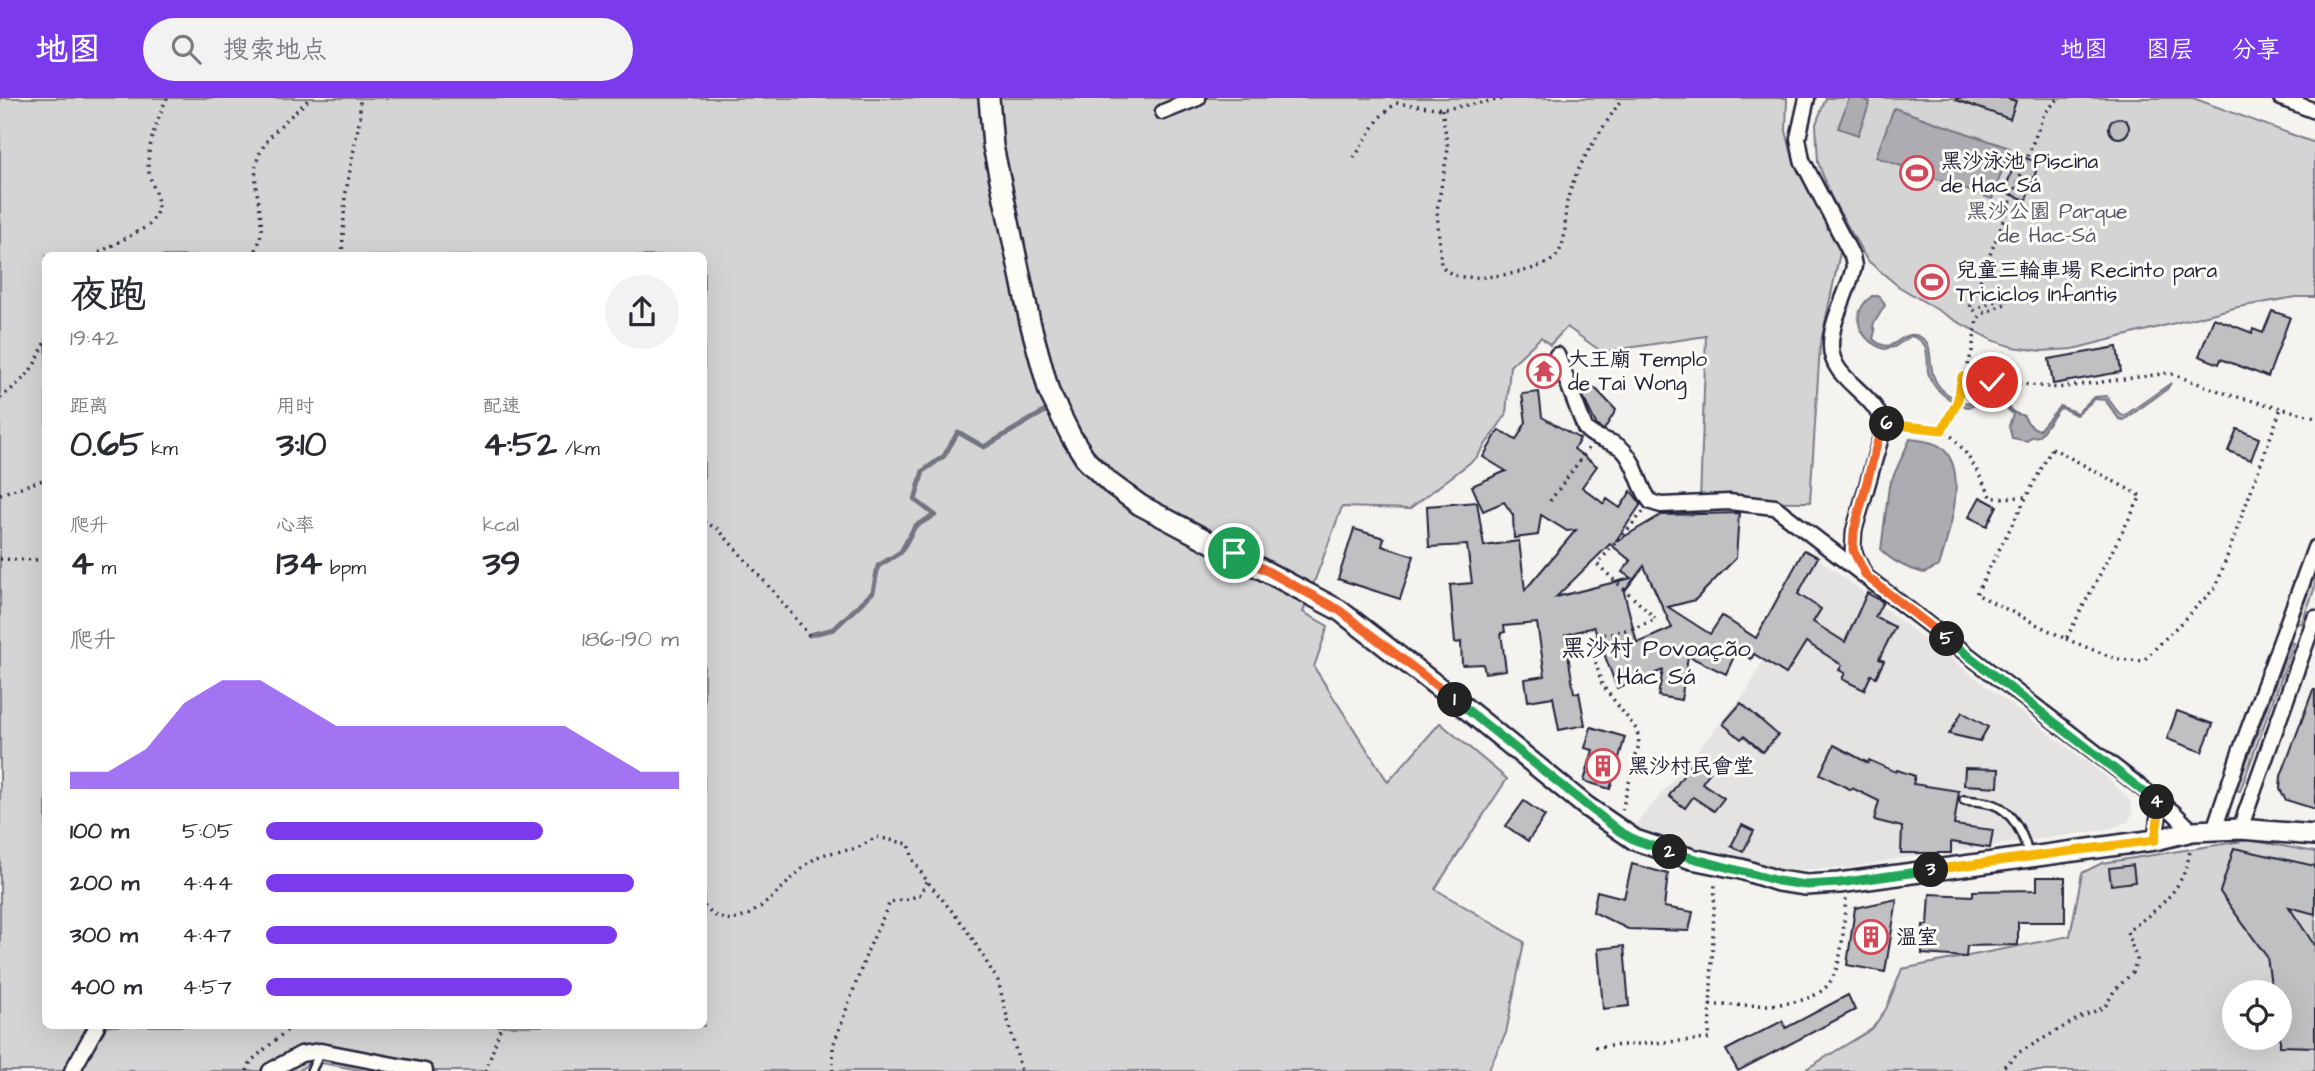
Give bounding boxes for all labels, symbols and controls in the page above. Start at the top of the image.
search box [143,18,633,81]
text: 地图 [35,27,101,73]
icon: search [167,30,205,68]
text: 搜索地点 [223,32,327,68]
text: 地图 [2060,33,2108,67]
text: 图层 [2146,33,2194,67]
text: 分享 [2232,33,2280,67]
place label: 黑沙泳池 Piscina de Hac Sá [1941,147,2098,200]
sports icon: 黑沙泳池 Piscina de Hac Sá [1898,154,1936,192]
park label: 黑沙公園 Parque de Hac-Sá [1967,197,2127,250]
place label: 兒童三輪車場 Recinto para Triciclos Infantis [1956,256,2217,309]
sports icon: 兒童三輪車場 Recinto para Triciclos Infantis [1913,263,1951,301]
text: 夜跑 [70,270,146,322]
button: share [605,275,679,349]
text: 19:42 [70,322,119,354]
place label: 大王廟 Templo de Tai Wong [1568,345,1707,400]
temple icon: 大王廟 Templo de Tai Wong [1525,352,1563,390]
pin [1962,352,2022,412]
icon: check [1973,363,2011,401]
text: 距离 [70,393,108,420]
text: 用时 [276,393,314,420]
text: 配速 [483,393,521,420]
pin: 6 [1870,406,1904,442]
text: 6 [1881,410,1892,437]
text: 0.65 [70,420,144,469]
text: 3:10 [276,420,327,469]
text: 4:52 [483,420,557,469]
text: km [144,436,178,463]
text: /km [557,436,600,463]
text: 爬升 [70,512,108,539]
text: 心率 [276,512,314,539]
text: kcal [483,512,519,539]
pin [1204,523,1264,583]
icon: arrive [1215,534,1253,572]
text: 4 [70,539,94,588]
text: 134 [276,539,322,588]
text: 39 [483,539,520,588]
text: m [94,555,116,582]
text: bpm [322,555,366,582]
pin: 5 [1930,622,1965,656]
text: 186–190 m [582,623,679,655]
text: 爬升 [70,624,116,656]
text: 5 [1940,625,1953,652]
district label: 黑沙村 Povoação Hác Sá [1561,632,1751,694]
pin: 1 [1438,682,1472,718]
text: 1 [1453,686,1456,713]
building icon: 黑沙村民會堂 [1584,747,1622,785]
place label: 黑沙村民會堂 [1628,752,1754,781]
pin: 4 [2140,784,2174,820]
text: 4 [2150,788,2163,815]
text: 100 m [70,815,129,847]
text: 5:05 [182,815,233,847]
pin: 2 [1652,834,1688,870]
text: 2 [1664,838,1675,865]
pin: 3 [1913,852,1948,888]
text: 3 [1926,856,1935,883]
text: 200 m [70,867,139,899]
text: 4:44 [182,867,233,899]
building icon: 溫室 [1852,918,1890,956]
text: 300 m [70,919,138,951]
text: 4:47 [182,919,231,951]
place label: 溫室 [1896,923,1938,952]
text: 400 m [70,971,142,1003]
text: 4:57 [182,971,232,1003]
map controls [2222,980,2292,1050]
button: locate [2222,980,2292,1050]

